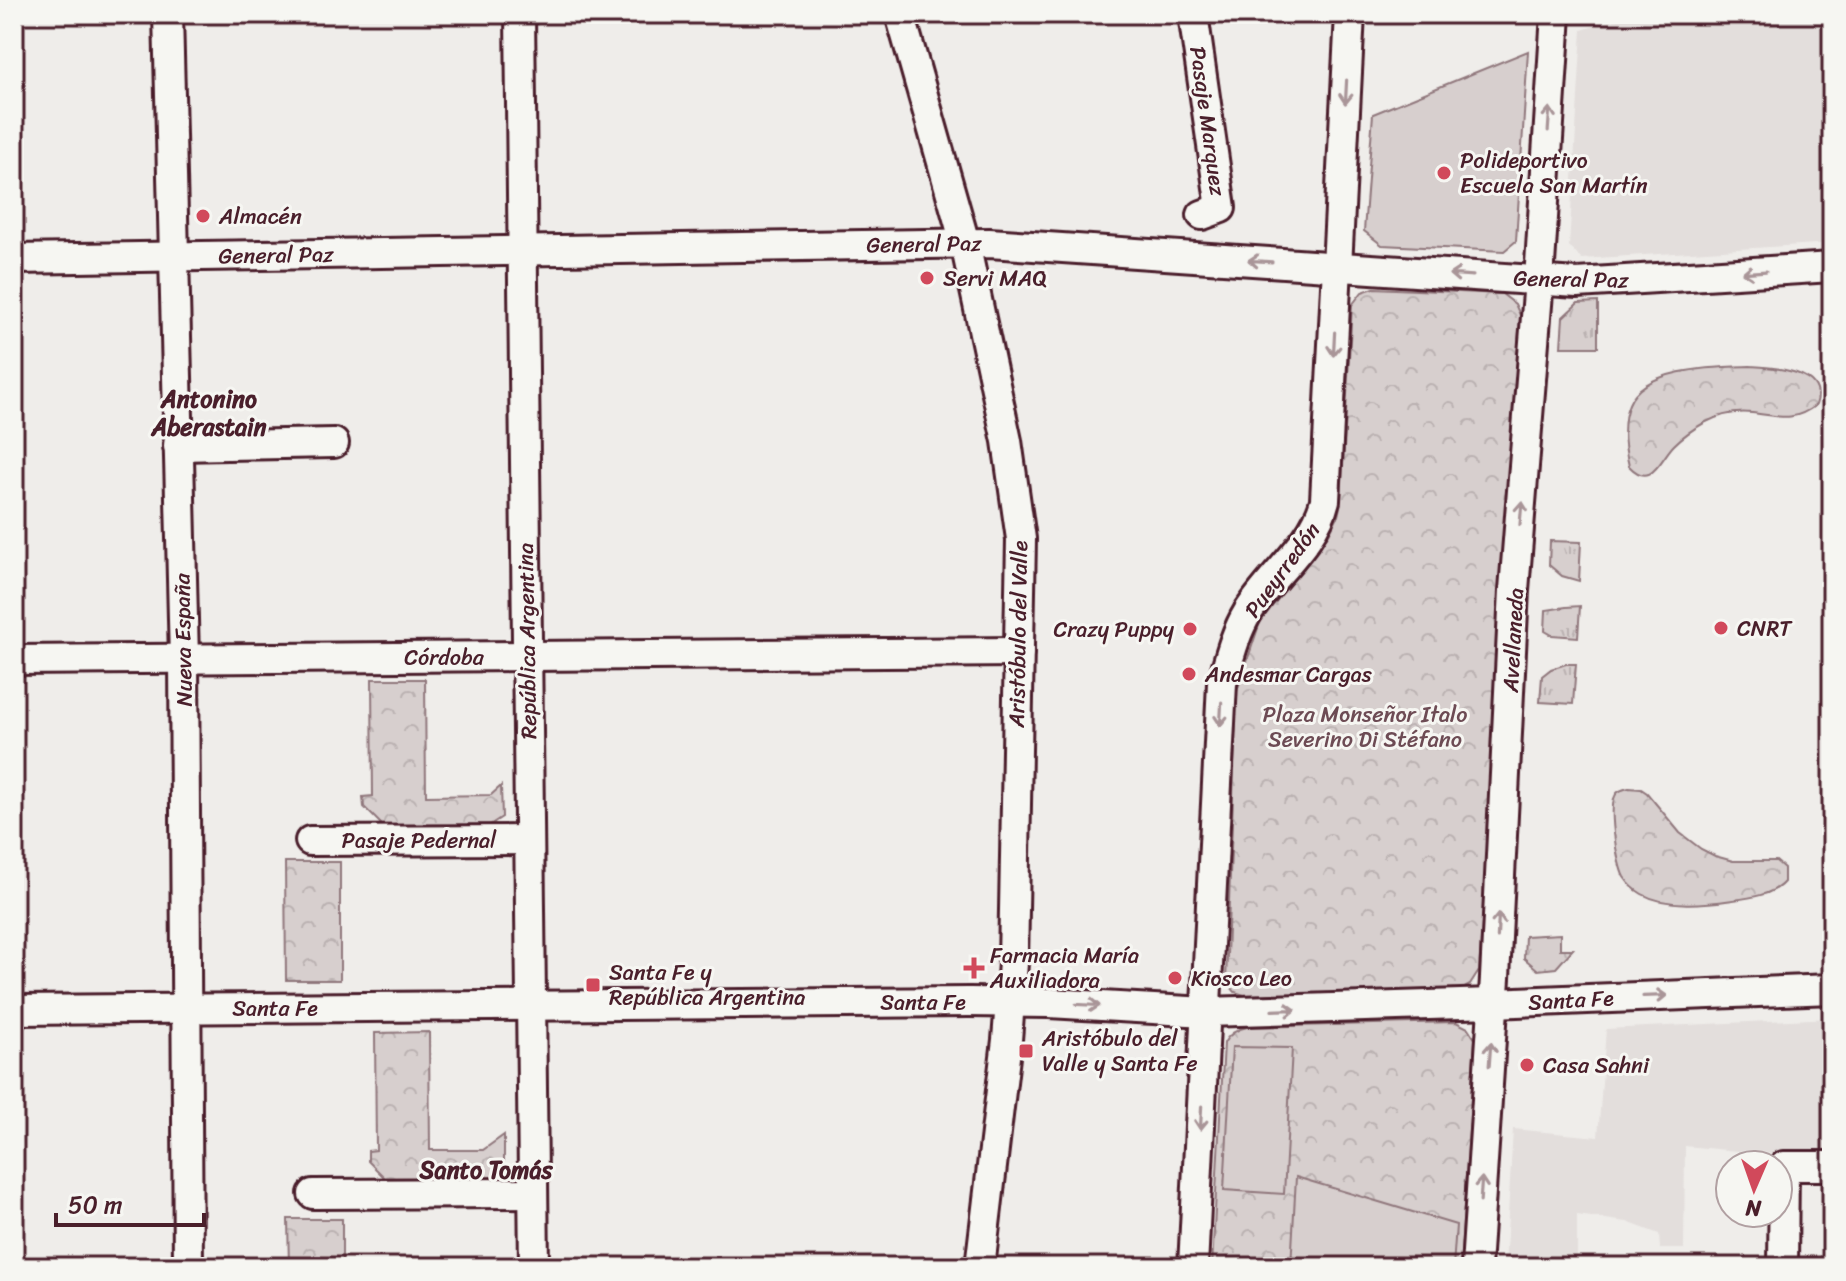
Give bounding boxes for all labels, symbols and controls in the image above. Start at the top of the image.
street label: Pasaje Marquez [1178,44,1238,199]
one-way arrow [1339,78,1354,105]
one-way arrow [1542,106,1557,133]
place label: Polideportivo Escuela San Martín [1460,141,1648,205]
marker: Polideportivo Escuela San Martín [1435,164,1453,182]
place label: Almacén [218,197,302,236]
marker: Almacén [194,207,212,225]
street label: General Paz [866,223,982,265]
street label: General Paz [218,234,334,276]
one-way arrow [1247,253,1274,268]
street label: General Paz [1513,258,1629,300]
place label: Servi MAQ [943,259,1047,298]
one-way arrow [1741,265,1768,280]
one-way arrow [1448,267,1475,282]
marker: Servi MAQ [918,269,936,287]
one-way arrow [1326,330,1341,357]
district label: Antonino Aberastain [150,378,267,448]
one-way arrow [1513,500,1528,527]
street label: Pueyrredón [1234,513,1331,626]
street label: Aristóbulo del Valle [997,540,1039,729]
street label: República Argentina [506,543,548,739]
street label: Nueva España [162,572,204,707]
street label: Avellaneda [1491,587,1535,694]
place label: CNRT [1737,609,1793,648]
place label: Crazy Puppy [1054,610,1175,649]
marker: CNRT [1712,619,1730,637]
marker: Crazy Puppy [1181,620,1199,638]
street label: Córdoba [404,638,485,677]
place label: Andesmar Cargas [1204,655,1373,694]
marker: Andesmar Cargas [1180,665,1198,683]
park label: Plaza Monseñor Italo Severino Di Stéfano [1263,695,1467,759]
one-way arrow [1213,700,1228,727]
street label: Pasaje Pedernal [342,821,497,860]
one-way arrow [1490,912,1505,939]
place label: Farmacia María Auxiliadora [989,936,1139,1000]
place label: Santa Fe y República Argentina [609,953,805,1017]
marker: Farmacia María Auxiliadora [965,959,983,977]
place label: Kiosco Leo [1191,959,1292,998]
marker: Kiosco Leo [1166,969,1184,987]
marker: Santa Fe y República Argentina [584,976,602,994]
street label: Santa Fe [1527,978,1615,1022]
street label: Santa Fe [880,983,966,1022]
street label: Santa Fe [232,989,318,1028]
one-way arrow [1641,989,1668,1004]
one-way arrow [1074,998,1101,1013]
one-way arrow [1270,1002,1297,1017]
place label: Aristóbulo del Valle y Santa Fe [1041,1019,1198,1083]
one-way arrow [1483,1041,1498,1068]
marker: Aristóbulo del Valle y Santa Fe [1017,1042,1035,1060]
place label: Casa Sahni [1543,1046,1650,1085]
marker: Casa Sahni [1518,1056,1536,1074]
one-way arrow [1193,1104,1208,1131]
district label: Santo Tomás [419,1149,553,1191]
north arrow [1714,1149,1794,1229]
one-way arrow [1474,1176,1489,1203]
scale bar [56,1177,204,1227]
text: 50 m [68,1184,123,1226]
text: N [1744,1189,1763,1228]

